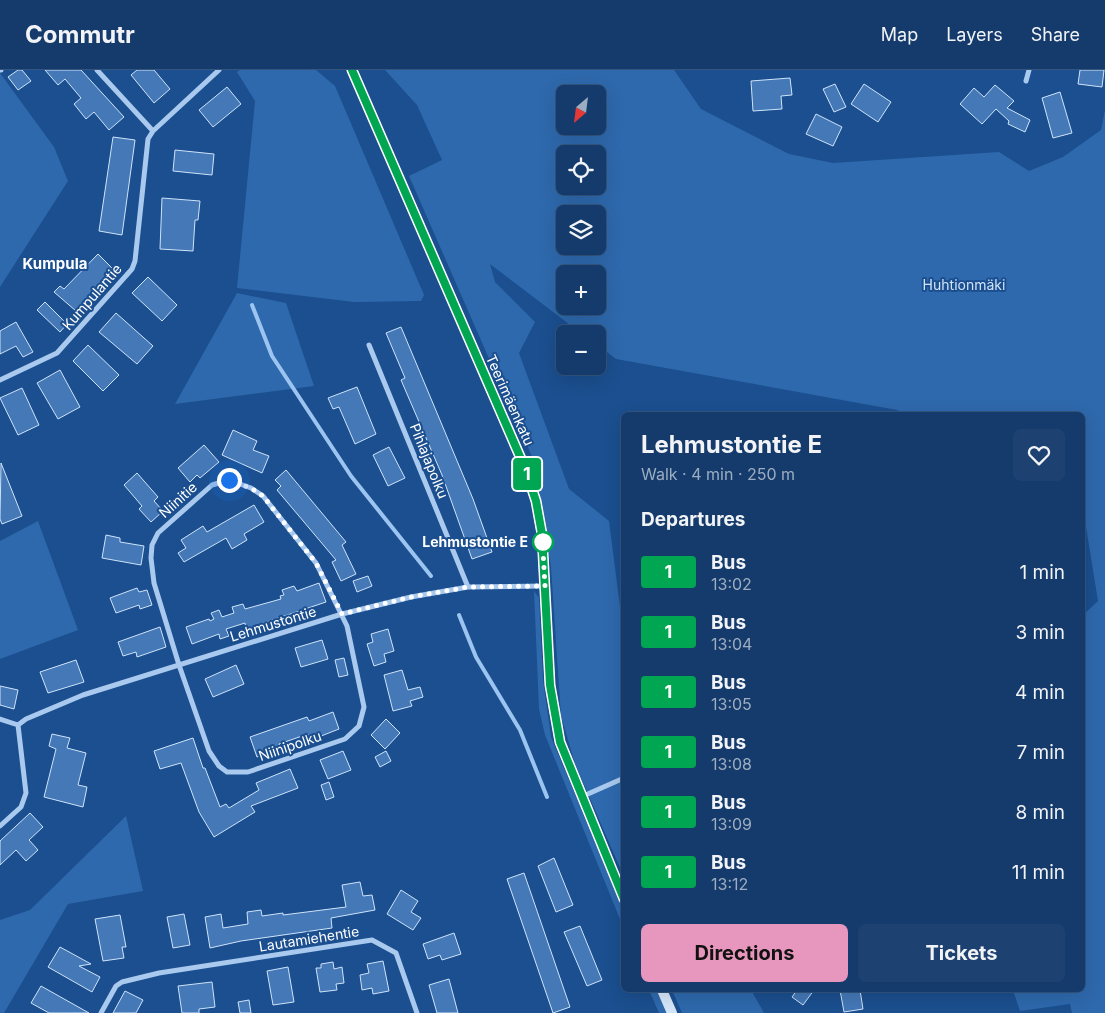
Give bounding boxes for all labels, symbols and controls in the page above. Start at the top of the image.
text: Commutr [25,20,135,49]
text: Map [881,24,918,45]
text: Layers [946,24,1003,45]
text: Share [1031,24,1080,45]
north arrow [556,85,606,135]
map controls [556,85,606,375]
button: locate [556,145,606,195]
button: layers [556,205,606,255]
district label: Kumpula [23,254,87,273]
street label: Kumpulantie [58,260,125,333]
button: + [556,265,606,315]
park label: Huhtionmäki [923,276,1005,293]
button: − [556,325,606,375]
street label: Teerimäenkatu [483,352,538,448]
street label: Pihlajapolku [407,421,452,501]
button: heart [1013,429,1065,481]
text: Lehmustontie E [641,430,822,459]
line badge: 1 [511,458,543,490]
text: 1 [523,463,531,484]
text: Walk · 4 min · 250 m [641,464,795,484]
your location [217,468,242,493]
street label: Niinitie [155,478,200,521]
text: Departures [641,508,745,531]
marker: Lehmustontie E [532,531,554,553]
place label: Lehmustontie E [422,533,528,550]
text: Bus [711,551,746,574]
text: 1 [665,561,672,582]
text: 1 min [1019,561,1065,584]
text: 13:02 [711,574,752,594]
street label: Lehmustontie [228,602,318,645]
text: Bus [711,611,746,634]
text: 1 [665,621,672,642]
text: 3 min [1015,621,1065,644]
text: 13:04 [711,634,752,654]
text: Bus [711,671,746,694]
text: 1 [665,681,672,702]
text: 4 min [1015,681,1065,704]
text: 13:05 [711,694,752,714]
street label: Niinipolku [256,727,323,764]
text: Bus [711,731,746,754]
text: 1 [665,741,672,762]
text: 7 min [1016,741,1065,764]
text: 13:08 [711,754,752,774]
text: Bus [711,791,746,814]
text: 1 [665,801,672,822]
text: 8 min [1015,801,1065,824]
text: 13:09 [711,814,752,834]
text: Bus [711,851,746,874]
text: 1 [665,861,672,882]
text: 11 min [1012,861,1065,884]
text: 13:12 [711,874,748,894]
street label: Lautamiehentie [258,922,360,955]
button: Directions [641,924,848,982]
button: Tickets [858,924,1065,982]

